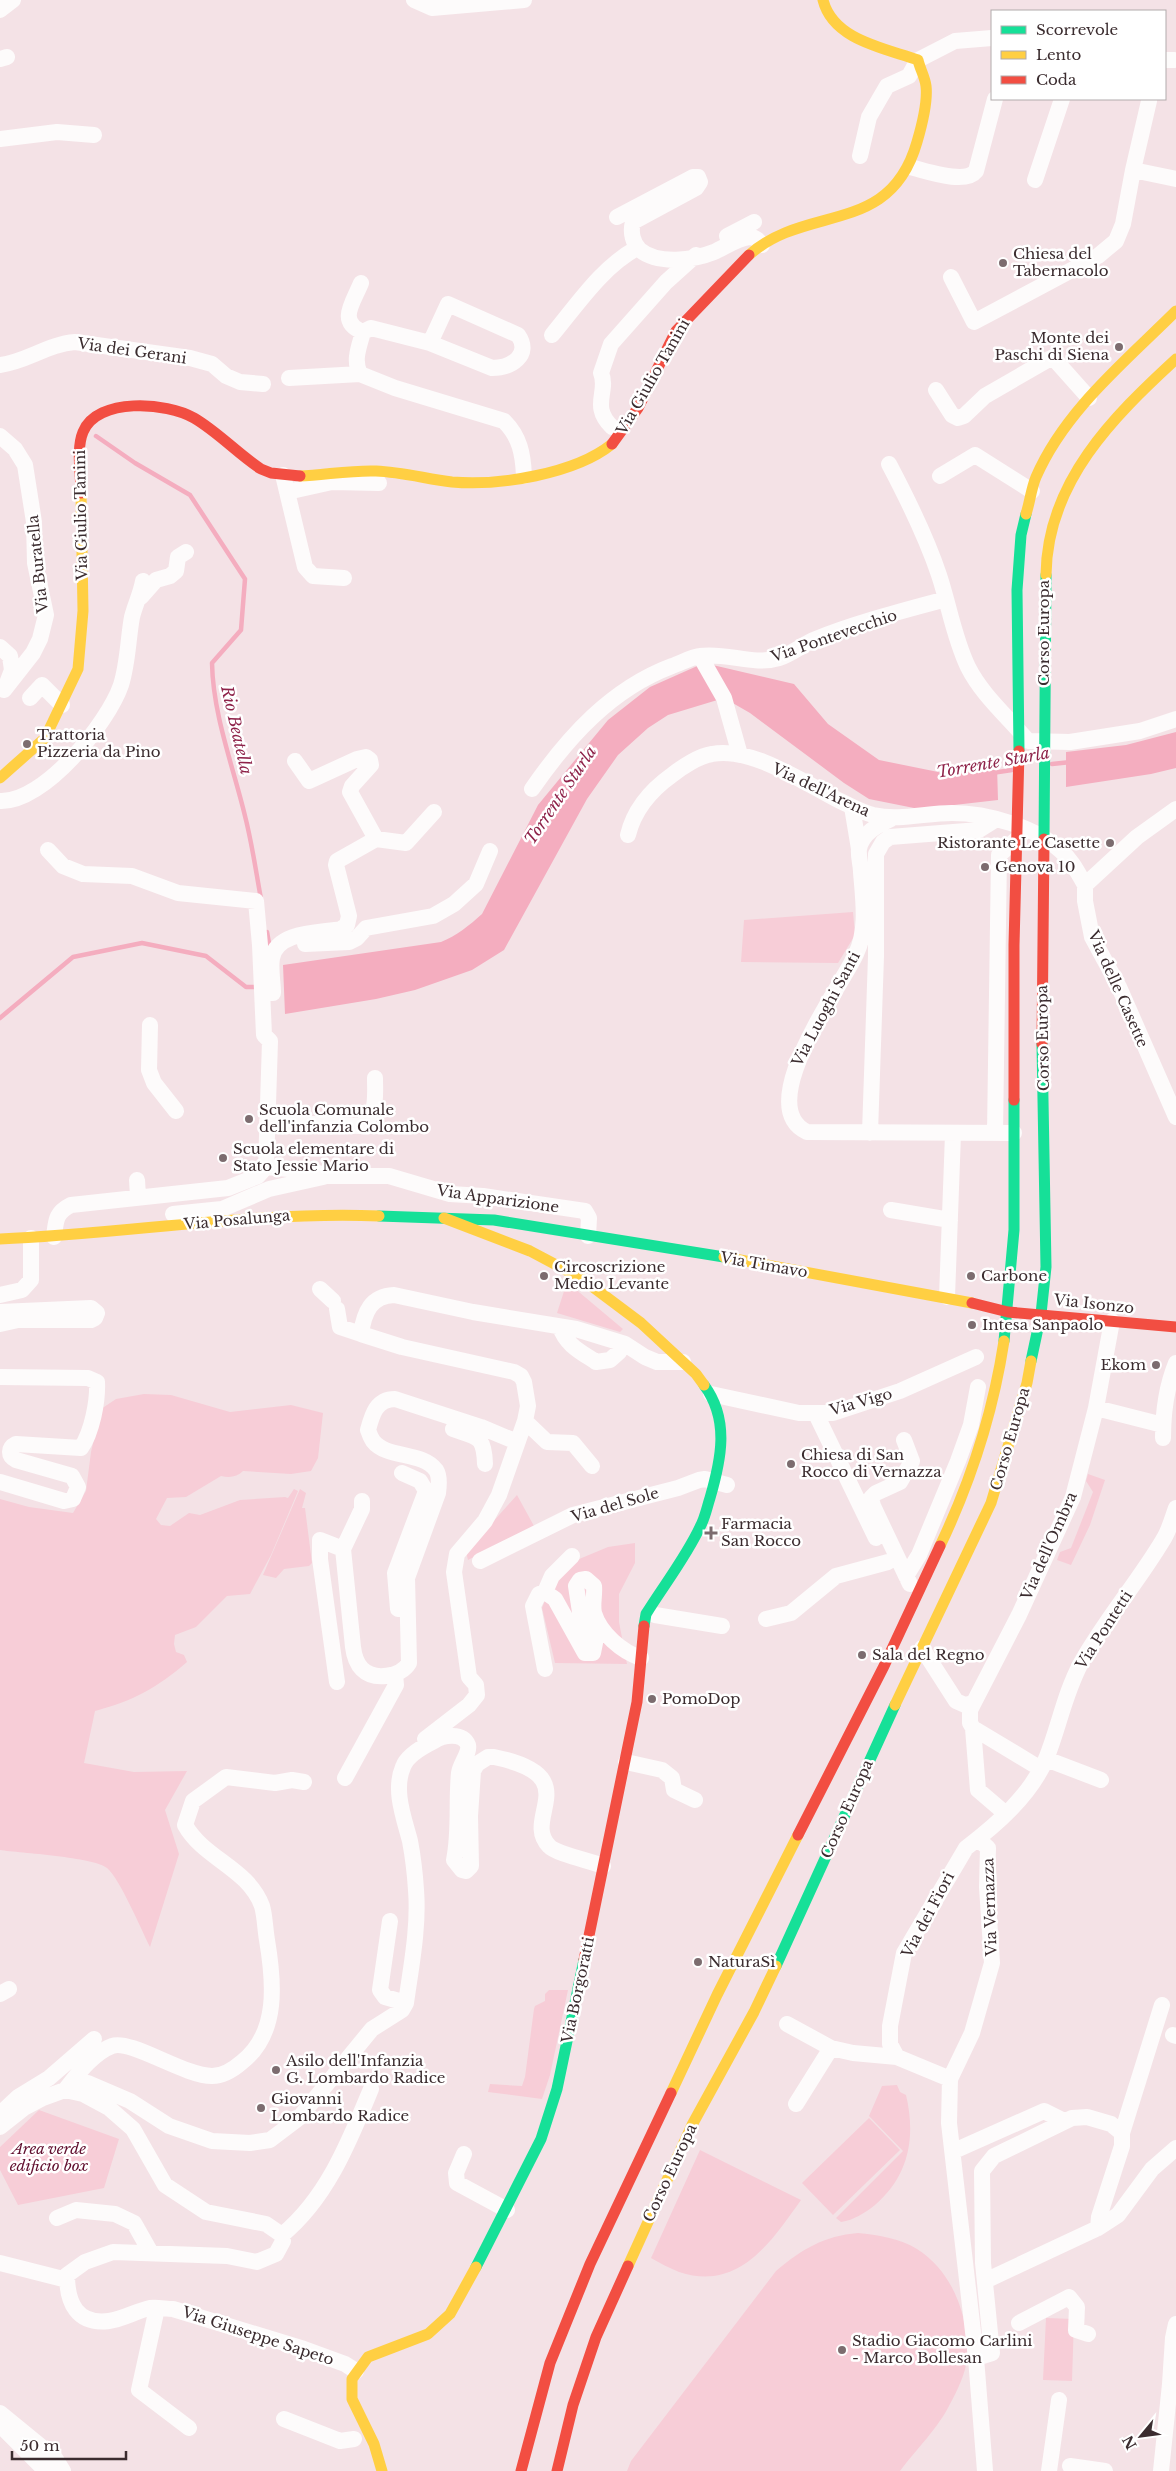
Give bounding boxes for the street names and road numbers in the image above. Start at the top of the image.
street label: Via Giulio Tanini [611,315,693,439]
street label: Via dei Gerani [75,333,188,368]
street label: Via Giulio Tanini [70,449,91,582]
street label: Via Buratella [23,513,52,615]
street label: Corso Europa [1034,579,1053,686]
street label: Via Pontevecchio [767,605,900,666]
street label: Via dell'Arena [768,758,874,821]
street label: Via delle Casette [1084,926,1153,1050]
street label: Via Luoghi Santi [787,948,864,1071]
street label: Corso Europa [1032,984,1053,1091]
street label: Via Apparizione [435,1180,560,1216]
street label: Via Posalunga [182,1205,292,1234]
street label: Via Timavo [718,1247,809,1282]
street label: Via Isonzo [1052,1290,1135,1317]
street label: Via Vigo [826,1384,894,1420]
street label: Corso Europa [986,1385,1033,1493]
street label: Via del Sole [568,1483,661,1526]
street label: Via dell'Ombra [1016,1488,1081,1604]
street label: Via Pontetti [1071,1587,1136,1673]
street label: Corso Europa [816,1756,877,1861]
street label: Via Vernazza [978,1857,1001,1958]
street label: Via dei Fiori [897,1869,958,1962]
street label: Via Borgoratti [557,1935,598,2046]
street label: Corso Europa [639,2120,701,2225]
street label: Via Giuseppe Sapeto [179,2302,337,2369]

